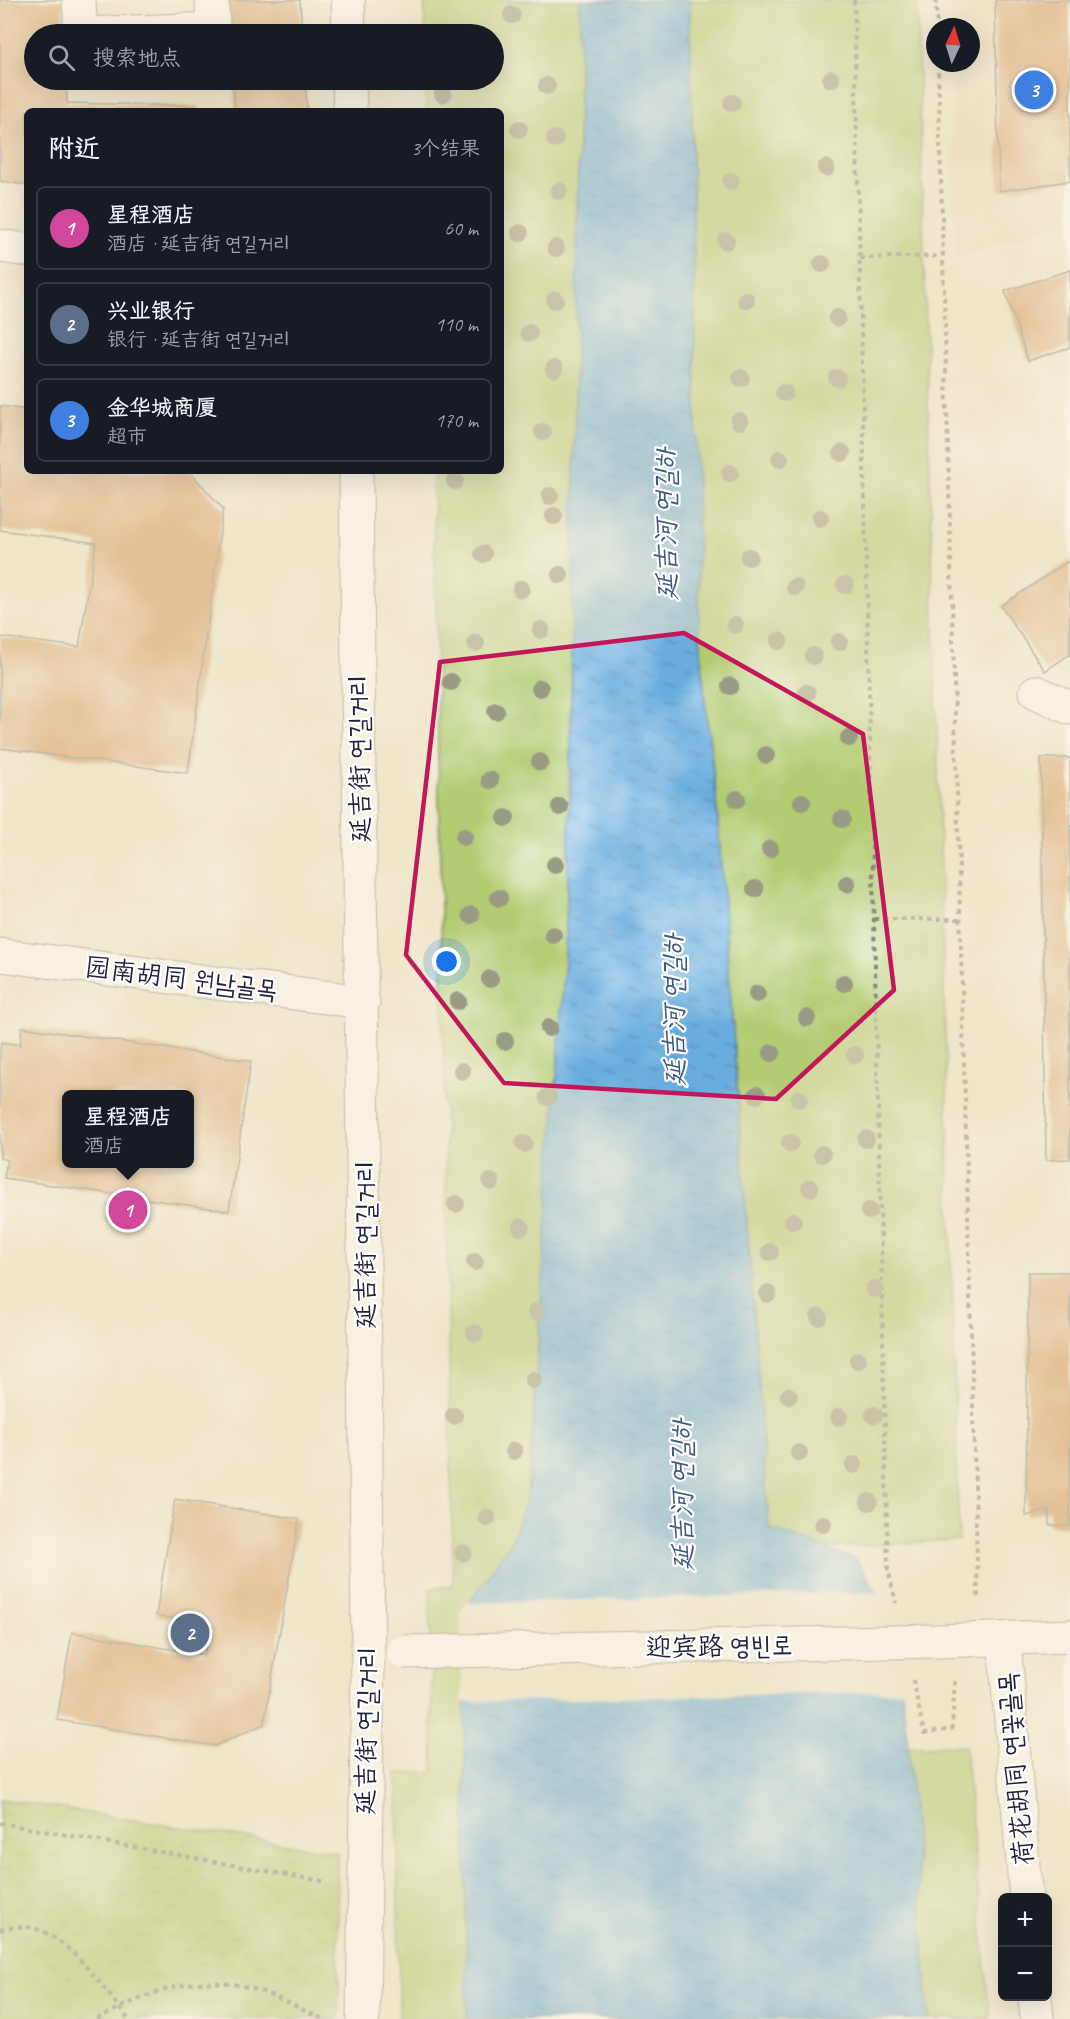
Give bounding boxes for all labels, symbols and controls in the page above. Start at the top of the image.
north arrow [926,18,980,72]
search box [24,24,504,90]
icon: search [45,41,78,74]
text: 搜索地点 [93,44,181,72]
pin: 3 [1014,68,1054,112]
text: 附近 [48,132,100,165]
text: 3个结果 [411,136,480,161]
text: 星程酒店 [107,201,195,229]
text: 1 [65,216,74,241]
text: 60 m [444,216,478,241]
text: 酒店 · 延吉街 연길거리 [107,231,290,256]
text: 兴业银行 [107,297,195,325]
text: 2 [65,312,74,337]
text: 110 m [435,312,478,337]
text: 银行 · 延吉街 연길거리 [107,327,290,352]
text: 金华城商厦 [107,394,217,422]
text: 3 [65,408,74,433]
text: 170 m [435,408,478,433]
text: 超市 [107,424,147,449]
water label: 延吉河 연길하 [648,445,684,601]
street label: 延吉街 연길거리 [342,675,377,843]
water label: 延吉河 연길하 [656,931,692,1087]
your location [432,947,461,976]
street label: 园南胡同 원남골목 [83,950,279,1007]
popup [62,1090,194,1168]
text: 星程酒店 [84,1103,172,1131]
text: 酒店 [84,1133,124,1158]
street label: 延吉街 연길거리 [349,1161,382,1329]
pin: 1 [108,1188,148,1232]
water label: 延吉河 연길하 [664,1416,700,1572]
pin: 2 [170,1610,210,1656]
street label: 迎宾路 영빈로 [645,1629,793,1664]
street label: 延吉街 연길거리 [349,1647,384,1815]
street label: 荷花胡同 연꽃골목 [991,1671,1040,1867]
map controls [998,1893,1052,2001]
button: + [998,1893,1052,1947]
button: − [998,1947,1052,2001]

